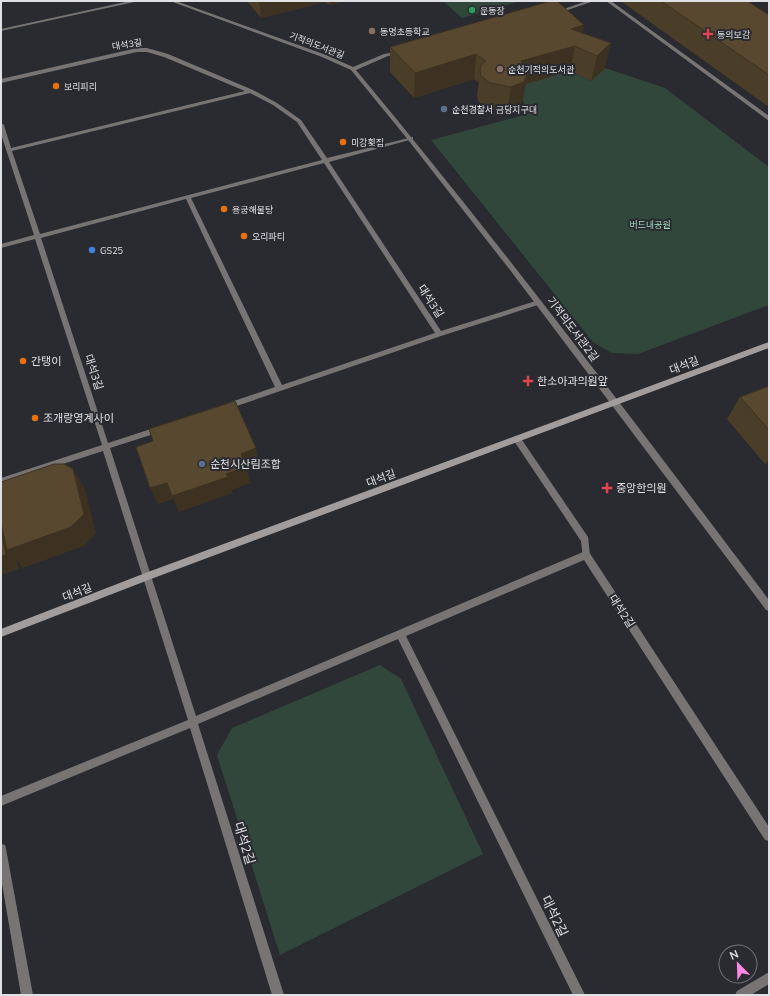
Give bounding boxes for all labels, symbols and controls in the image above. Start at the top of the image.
marker: 운동장 [467,5,477,15]
place label: 운동장 [480,5,505,16]
marker: 동명초등학교 [367,26,377,36]
place label: 동명초등학교 [380,26,430,37]
marker: 동의보감 [702,28,714,40]
street label: 기적의도서관길 [288,29,346,61]
place label: 동의보감 [717,29,751,40]
street label: 대석3길 [111,36,143,52]
marker: 순천기적의도서관 [495,64,505,74]
place label: 순천기적의도서관 [508,64,575,75]
marker: 보리피리 [51,81,61,91]
place label: 보리피리 [64,81,97,92]
marker: 순천경찰서 금당지구대 [439,104,449,114]
place label: 순천경찰서 금당지구대 [452,104,537,115]
marker: 미강횟집 [338,137,348,147]
place label: 미강횟집 [351,137,384,148]
marker: 용궁해물탕 [219,204,229,214]
place label: 용궁해물탕 [232,204,273,215]
park label: 버드내공원 [629,219,671,230]
marker: 오리파티 [239,231,249,241]
place label: 오리파티 [252,231,285,242]
marker: GS25 [87,245,97,255]
place label: GS25 [100,245,124,256]
street label: 대석3길 [415,282,447,320]
street label: 기적의도서관2길 [544,294,602,364]
street label: 대석3길 [82,352,106,392]
street label: 대석길 [667,353,701,377]
place label: 간탱이 [31,354,61,368]
marker: 간탱이 [18,356,28,366]
place label: 한소아과의원앞 [537,374,608,388]
marker: 한소아과의원앞 [522,375,534,387]
place label: 조개랑영계사이 [43,411,114,425]
marker: 조개랑영계사이 [30,413,40,423]
place label: 순천시산림조합 [210,457,281,471]
marker: 순천시산림조합 [197,459,207,469]
street label: 대석길 [364,466,398,490]
place label: 중앙한의원 [616,481,667,495]
marker: 중앙한의원 [601,482,613,494]
street label: 대석길 [60,580,94,604]
street label: 대석2길 [606,592,638,630]
street label: 대석2길 [231,820,259,866]
street label: 대석2길 [538,893,572,939]
north arrow [718,944,758,984]
text: N [728,947,741,963]

